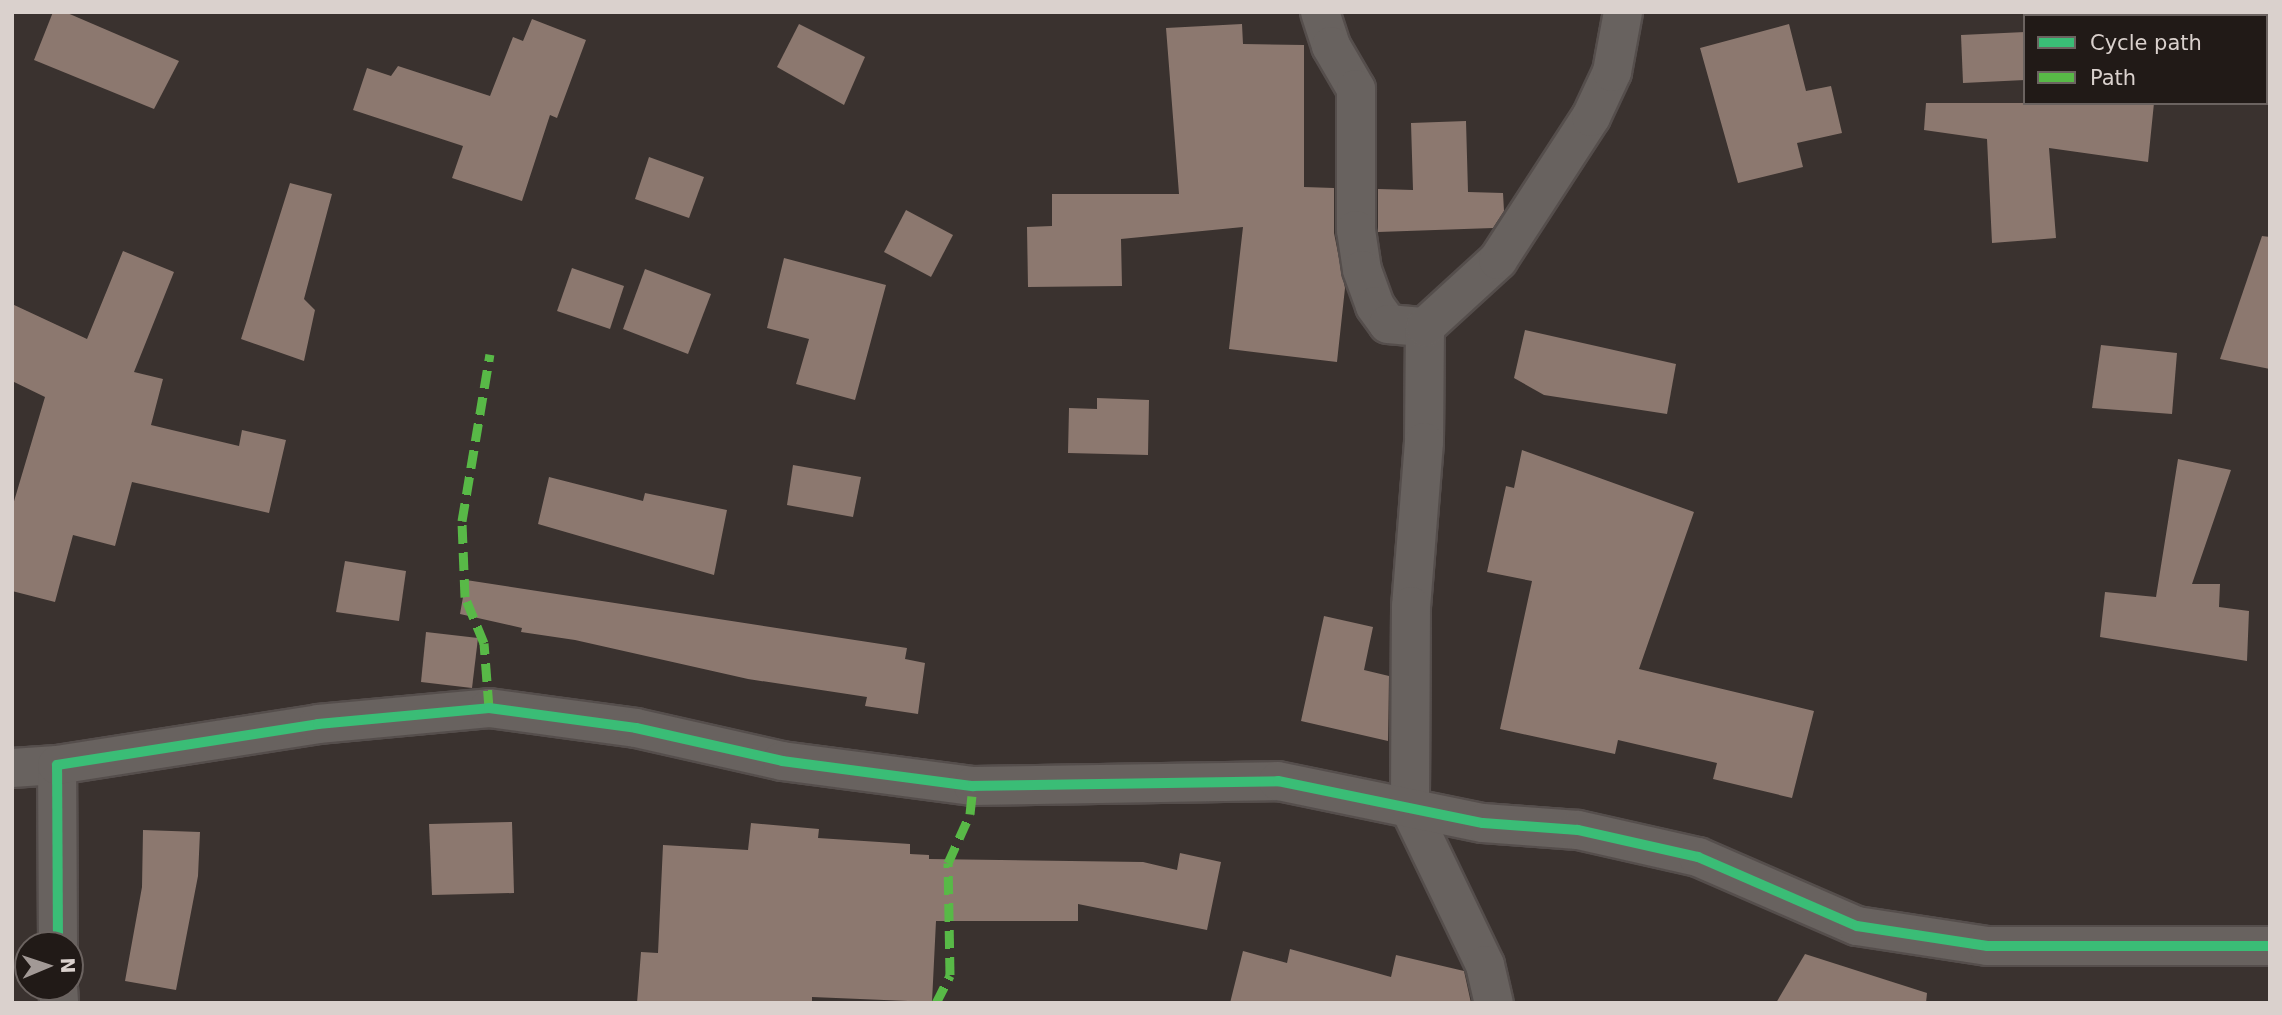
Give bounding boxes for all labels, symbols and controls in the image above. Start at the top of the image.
legend [2023,14,2268,105]
text: Cycle path [2090,31,2202,55]
text: Path [2090,66,2136,90]
north arrow [14,931,84,1001]
text: N [57,957,79,974]

